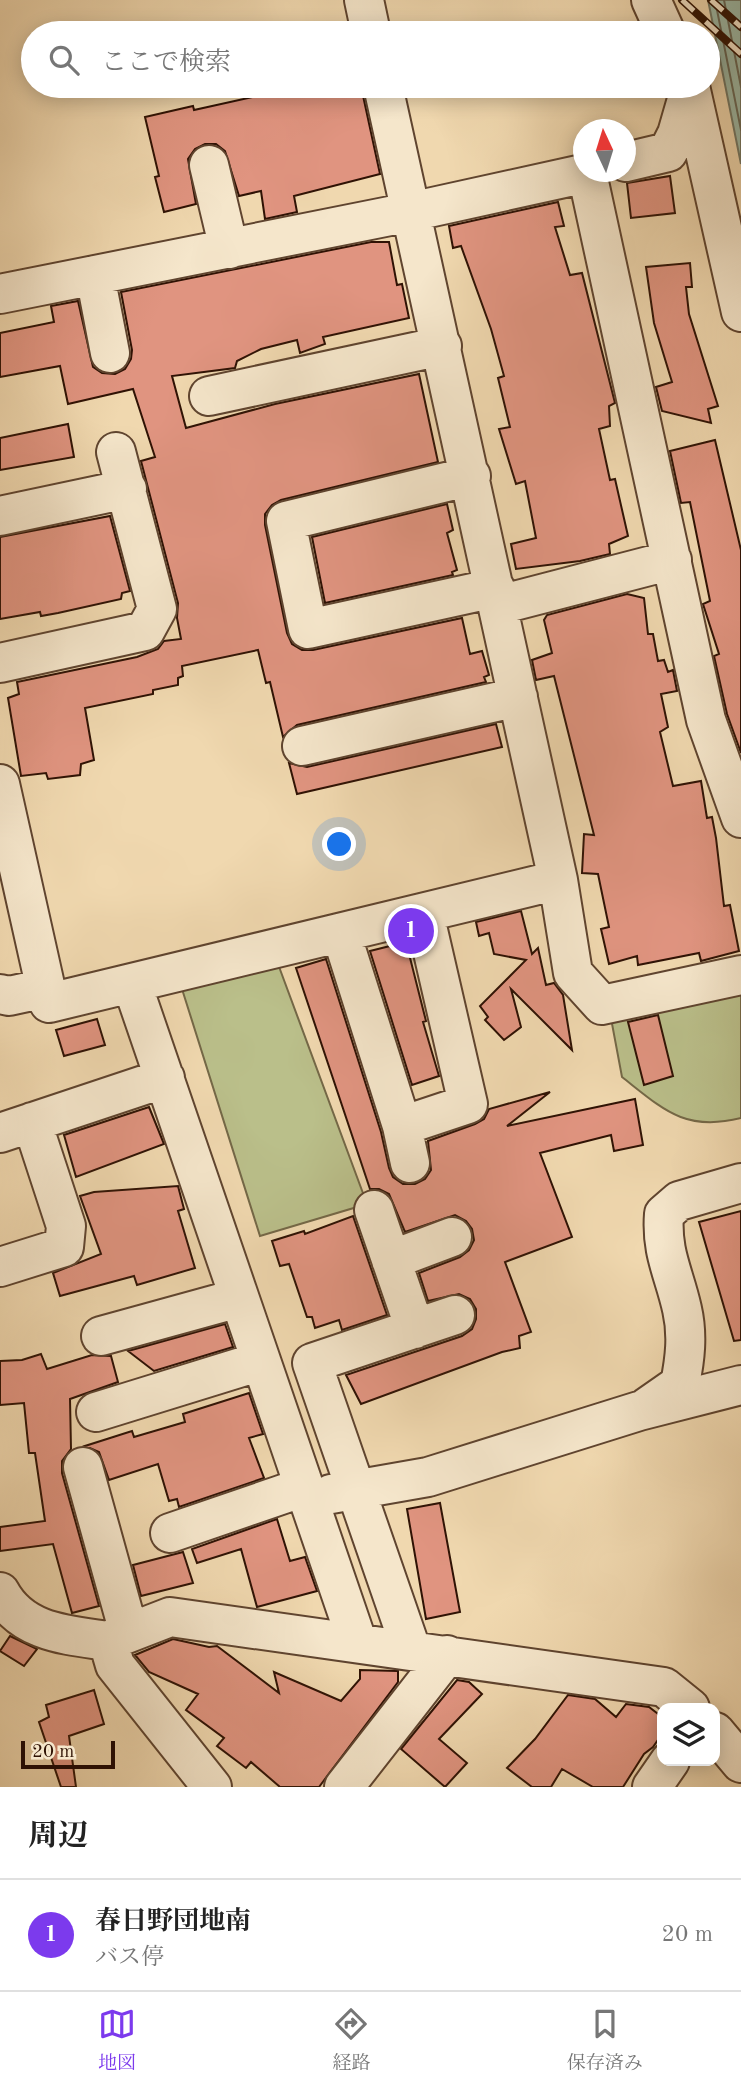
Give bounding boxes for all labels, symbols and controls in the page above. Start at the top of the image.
search box [21,21,720,98]
icon: search [45,41,83,79]
text: ここで検索 [101,50,231,76]
north arrow [573,119,636,182]
your location [322,827,356,861]
pin: 1 [388,905,434,957]
map controls [657,1703,720,1766]
button: layers [657,1703,720,1766]
scale bar [21,1738,116,1770]
text: 20 m [32,1743,74,1762]
text: 周辺 [28,1822,88,1852]
text: 春日野団地南 [95,1909,251,1935]
text: 1 [44,1923,58,1946]
text: 20 m [662,1923,713,1946]
text: バス停 [95,1946,164,1969]
tab: 地図 [98,2005,136,2076]
tab: 経路 [332,2005,371,2076]
tab: 保存済み [567,2005,643,2076]

